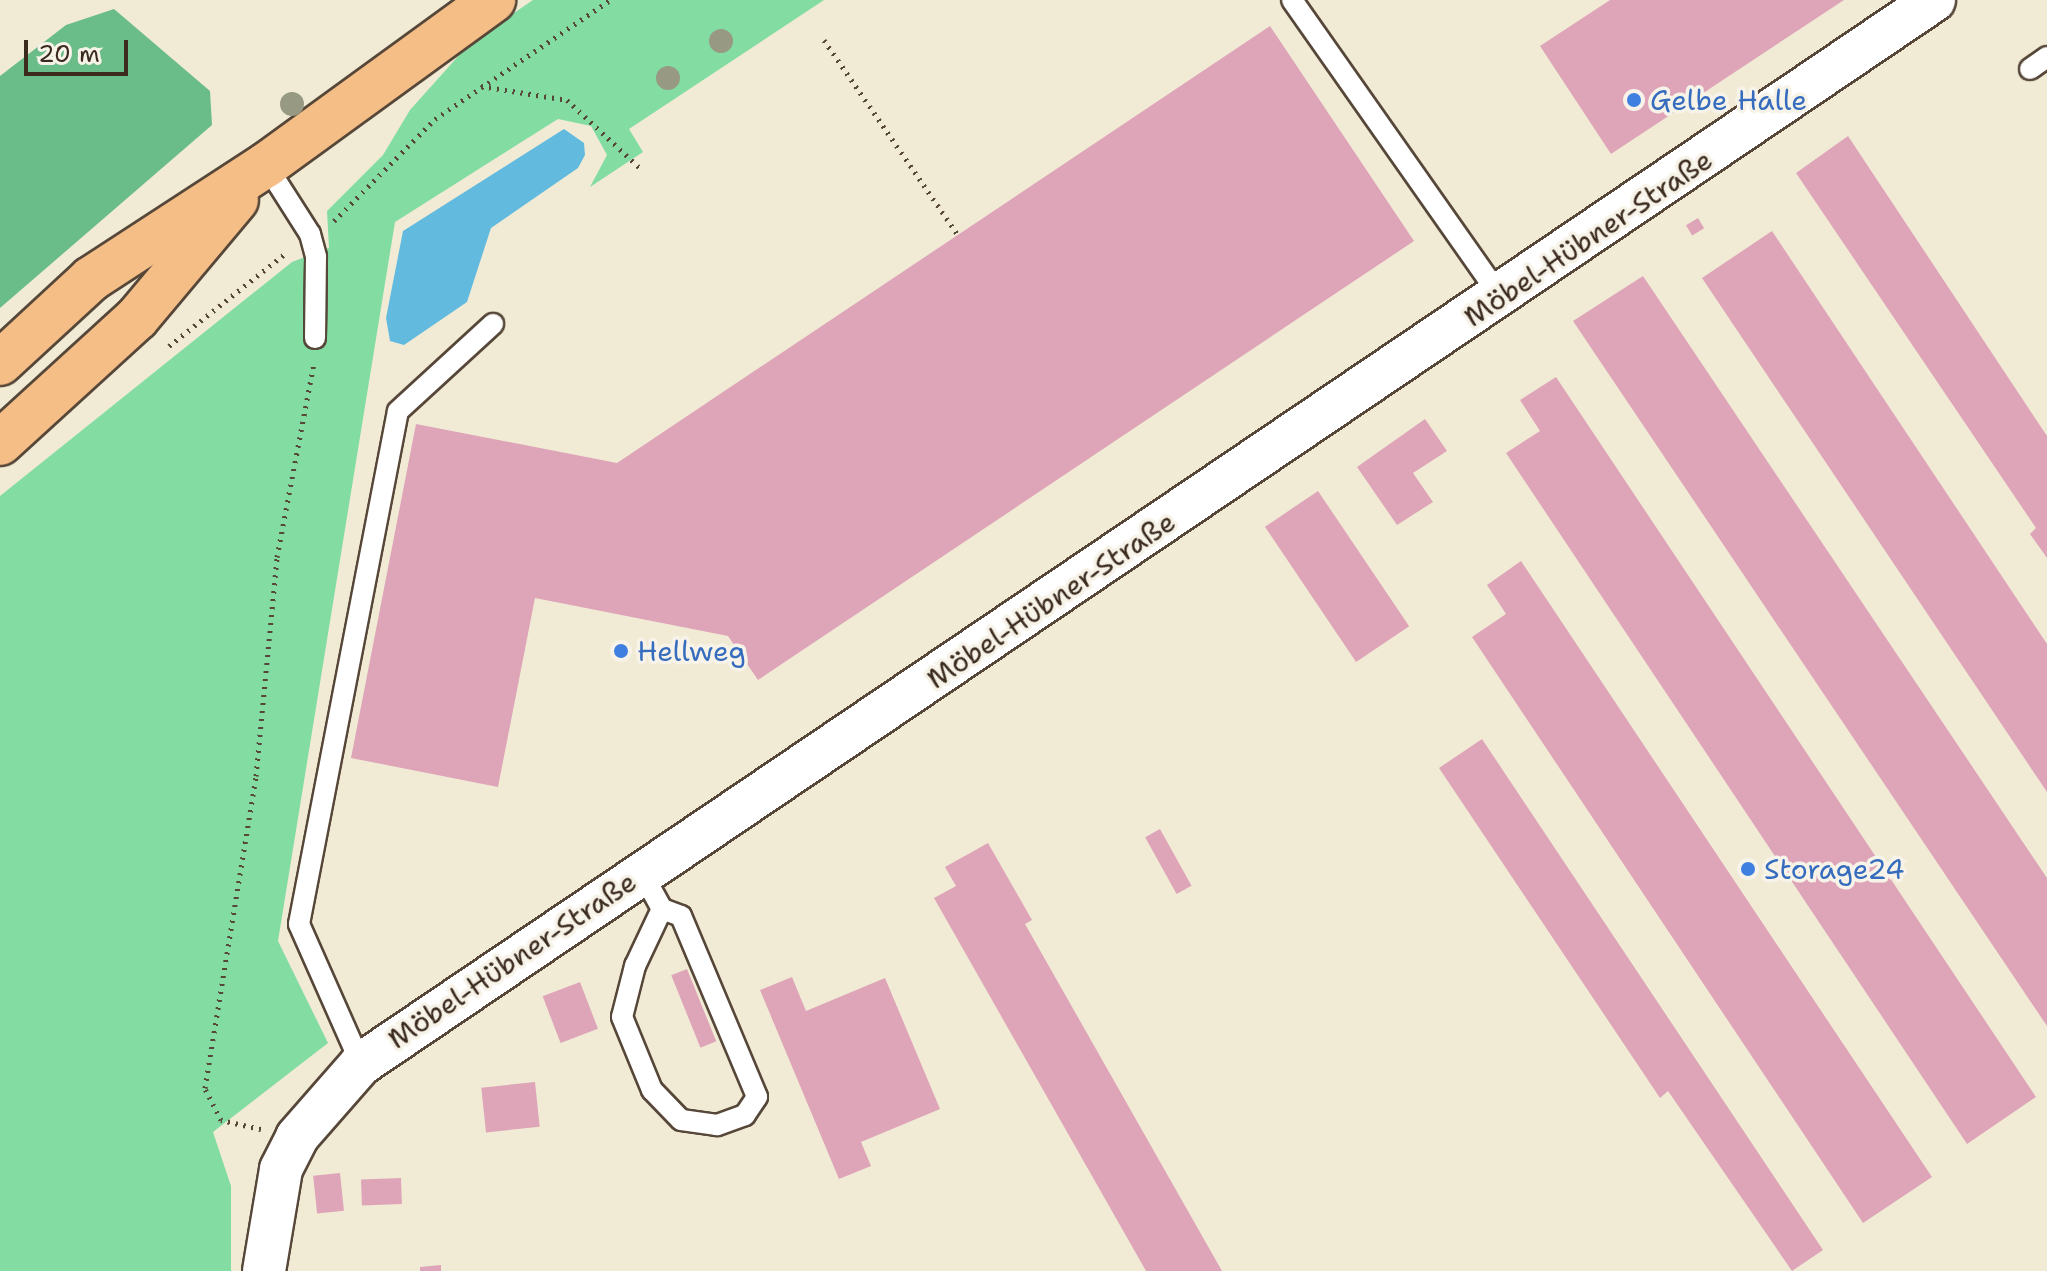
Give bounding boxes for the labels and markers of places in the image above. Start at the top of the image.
place label: Gelbe Halle [1650,83,1807,117]
marker: Gelbe Halle [1625,91,1643,109]
place label: Hellweg [637,634,746,668]
marker: Hellweg [612,642,630,660]
place label: Storage24 [1764,852,1905,886]
marker: Storage24 [1739,860,1757,878]

